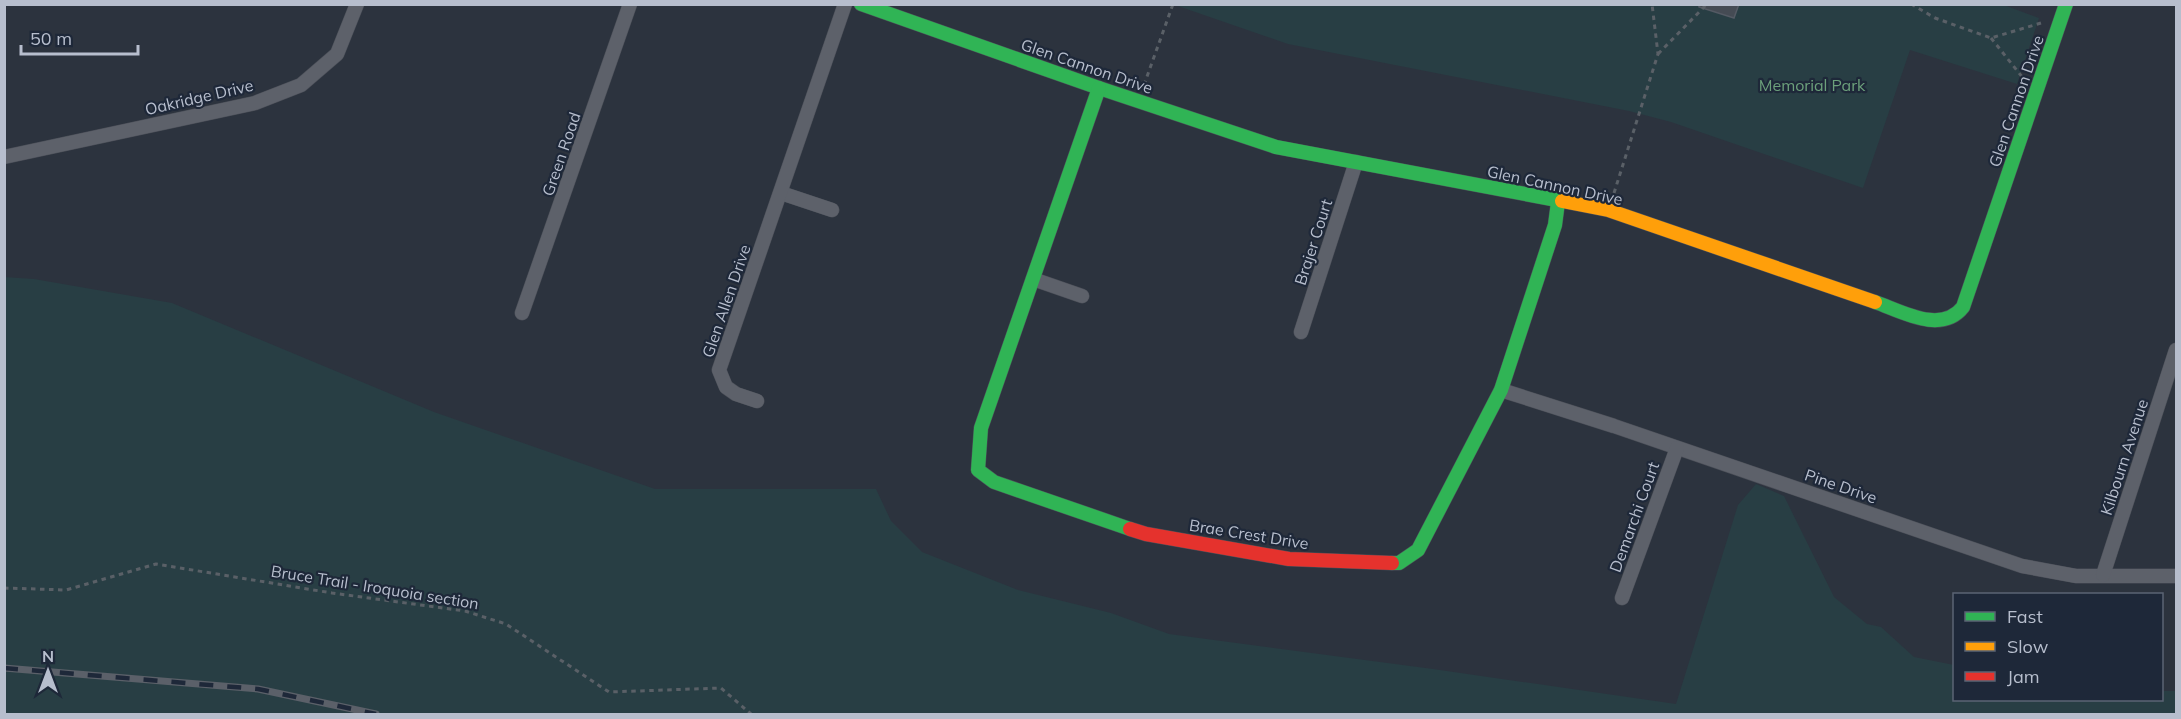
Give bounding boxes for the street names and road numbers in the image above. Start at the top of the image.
street label: Glen Cannon Drive [1984,32,2048,170]
street label: Glen Cannon Drive [1018,34,1156,98]
street label: Oakridge Drive [143,75,255,119]
street label: Green Road [537,109,585,199]
street label: Glen Cannon Drive [1485,161,1625,209]
street label: Brajer Court [1290,196,1336,288]
street label: Glen Allen Drive [697,242,755,360]
street label: Kilbourn Avenue [2096,396,2152,518]
street label: Demarchi Court [1605,459,1663,575]
street label: Pine Drive [1802,464,1880,508]
street label: Brae Crest Drive [1188,515,1310,553]
street label: Bruce Trail - Iroquoia section [270,561,480,613]

